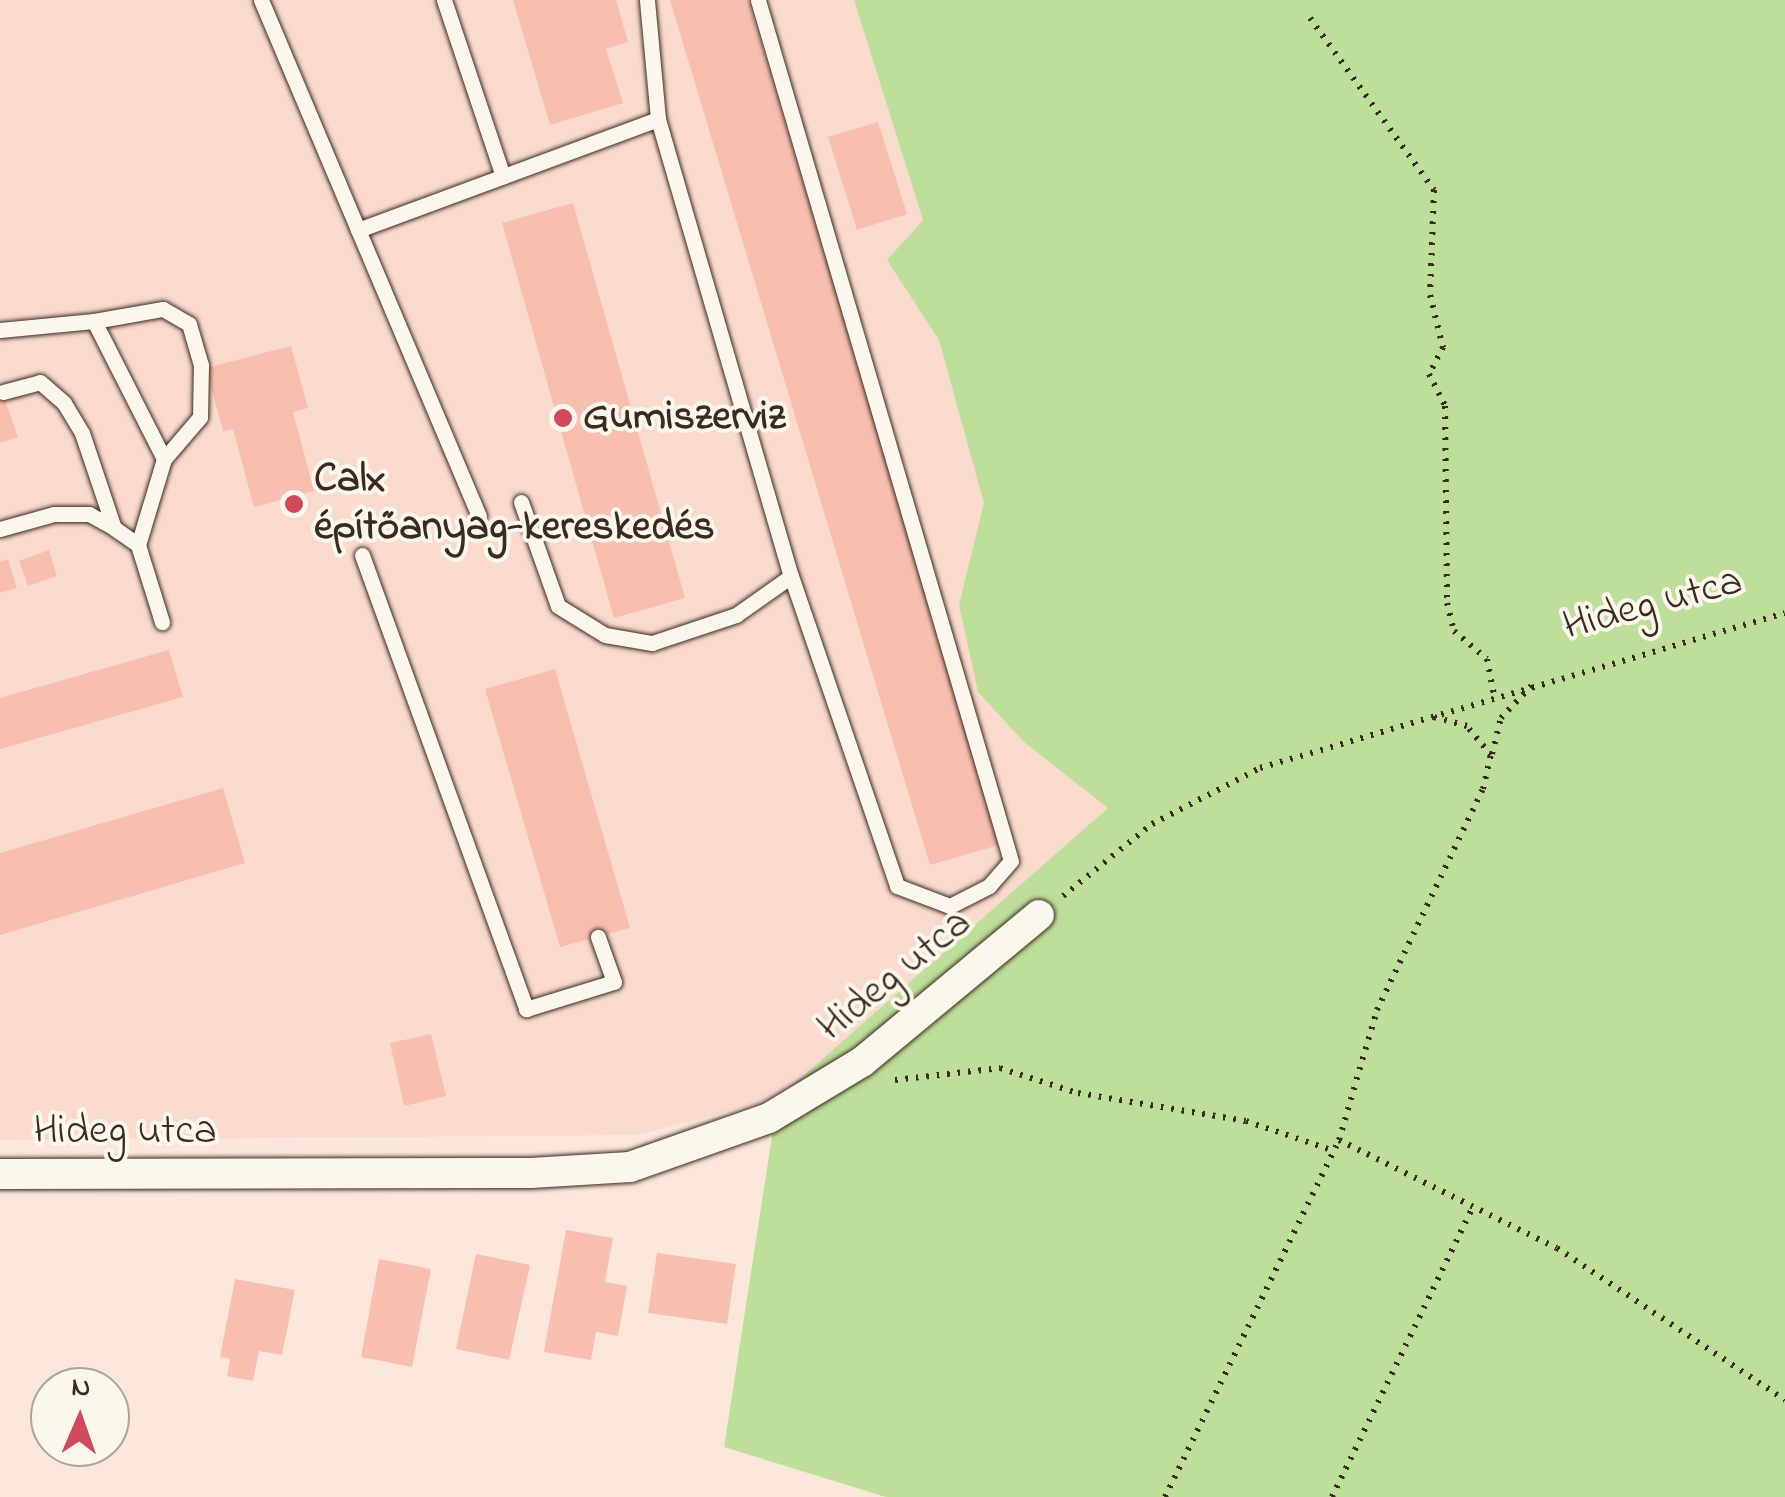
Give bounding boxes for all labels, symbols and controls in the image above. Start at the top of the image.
place label: Gumiszerviz [583,393,786,443]
marker: Gumiszerviz [552,407,574,429]
place label: Calx építőanyag-kereskedés [314,455,715,554]
marker: Calx építőanyag-kereskedés [283,493,305,515]
street label: Hideg utca [1558,557,1748,653]
street label: Hideg utca [808,899,982,1053]
street label: Hideg utca [33,1107,217,1157]
north arrow [30,1367,130,1467]
text: N [71,1368,91,1409]

